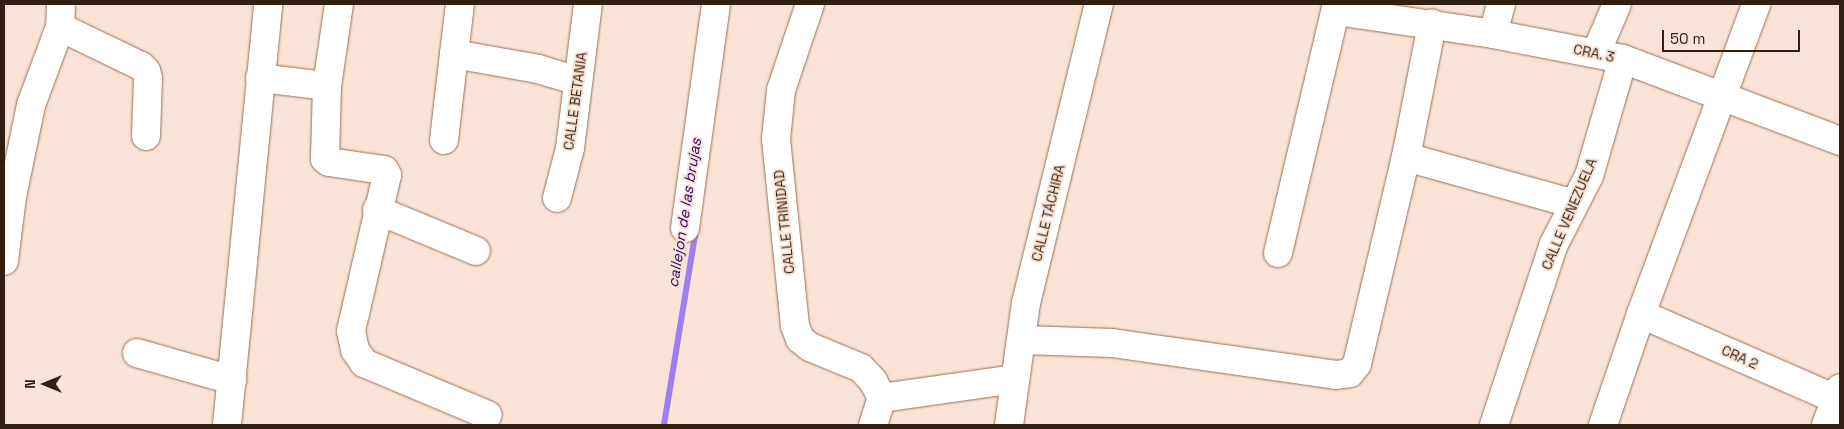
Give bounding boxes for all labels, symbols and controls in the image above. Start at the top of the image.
scale bar [1664,20,1802,52]
text: 50 m [1670,29,1705,48]
street label: CRA. 3 [1572,40,1616,66]
street label: CALLE BETANIA [560,51,590,151]
water label: callejon de las brujas [663,137,705,289]
street label: CALLE VENEZUELA [1538,156,1600,272]
street label: CALLE TÁCHIRA [1028,163,1068,263]
street label: CALLE TRINIDAD [770,169,798,275]
street label: CRA 2 [1719,341,1761,373]
north arrow [20,359,70,409]
text: N [21,379,39,389]

